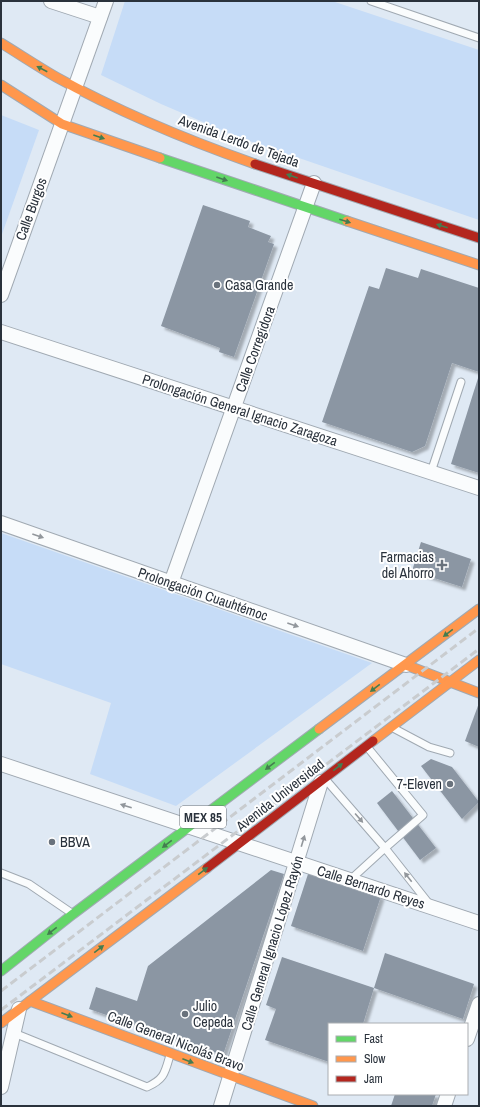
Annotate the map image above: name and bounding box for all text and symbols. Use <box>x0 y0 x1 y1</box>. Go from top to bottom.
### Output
one-way arrow <box>36 66 48 72</box>
street label: Avenida Lerdo de Tejada <box>175 110 302 171</box>
one-way arrow <box>93 134 105 140</box>
one-way arrow <box>286 173 298 179</box>
street label: Calle Burgos <box>11 175 51 243</box>
one-way arrow <box>216 176 228 182</box>
one-way arrow <box>339 218 351 224</box>
one-way arrow <box>436 223 448 229</box>
place label: Casa Grande <box>225 276 293 294</box>
marker: Casa Grande <box>212 280 222 290</box>
street label: Calle Corregidora <box>231 303 279 395</box>
street label: Prolongación General Ignacio Zaragoza <box>140 370 340 450</box>
one-way arrow <box>32 534 44 540</box>
place label: Farmacias del Ahorro <box>380 548 434 582</box>
marker: Farmacias del Ahorro <box>437 560 447 570</box>
street label: Prolongación Cuauhtémoc <box>136 563 270 625</box>
one-way arrow <box>287 623 299 629</box>
one-way arrow <box>443 628 453 636</box>
one-way arrow <box>369 684 380 692</box>
street label: Avenida Universidad <box>232 755 328 836</box>
one-way arrow <box>265 762 276 770</box>
one-way arrow <box>333 764 343 772</box>
place label: 7-Eleven <box>397 775 442 793</box>
marker: 7-Eleven <box>445 779 455 789</box>
one-way arrow <box>120 802 132 808</box>
road number: MEX 85 <box>180 806 226 828</box>
one-way arrow <box>354 813 364 823</box>
place label: BBVA <box>60 833 90 851</box>
one-way arrow <box>300 835 306 847</box>
marker: BBVA <box>47 837 57 847</box>
one-way arrow <box>161 840 172 848</box>
street label: Calle General Ignacio López Rayón <box>237 853 307 1033</box>
street label: Calle Bernardo Reyes <box>315 861 427 913</box>
one-way arrow <box>198 867 209 875</box>
one-way arrow <box>404 872 413 883</box>
one-way arrow <box>46 927 57 935</box>
one-way arrow <box>94 945 105 953</box>
place label: Julio Cepeda <box>193 997 234 1031</box>
street label: Calle General Nicolás Bravo <box>105 1007 247 1075</box>
marker: Julio Cepeda <box>180 1009 190 1019</box>
one-way arrow <box>61 1012 73 1018</box>
legend <box>328 1023 468 1095</box>
text: Fast <box>364 1031 383 1047</box>
text: Slow <box>364 1051 386 1067</box>
one-way arrow <box>183 1058 195 1064</box>
text: Jam <box>364 1071 383 1087</box>

